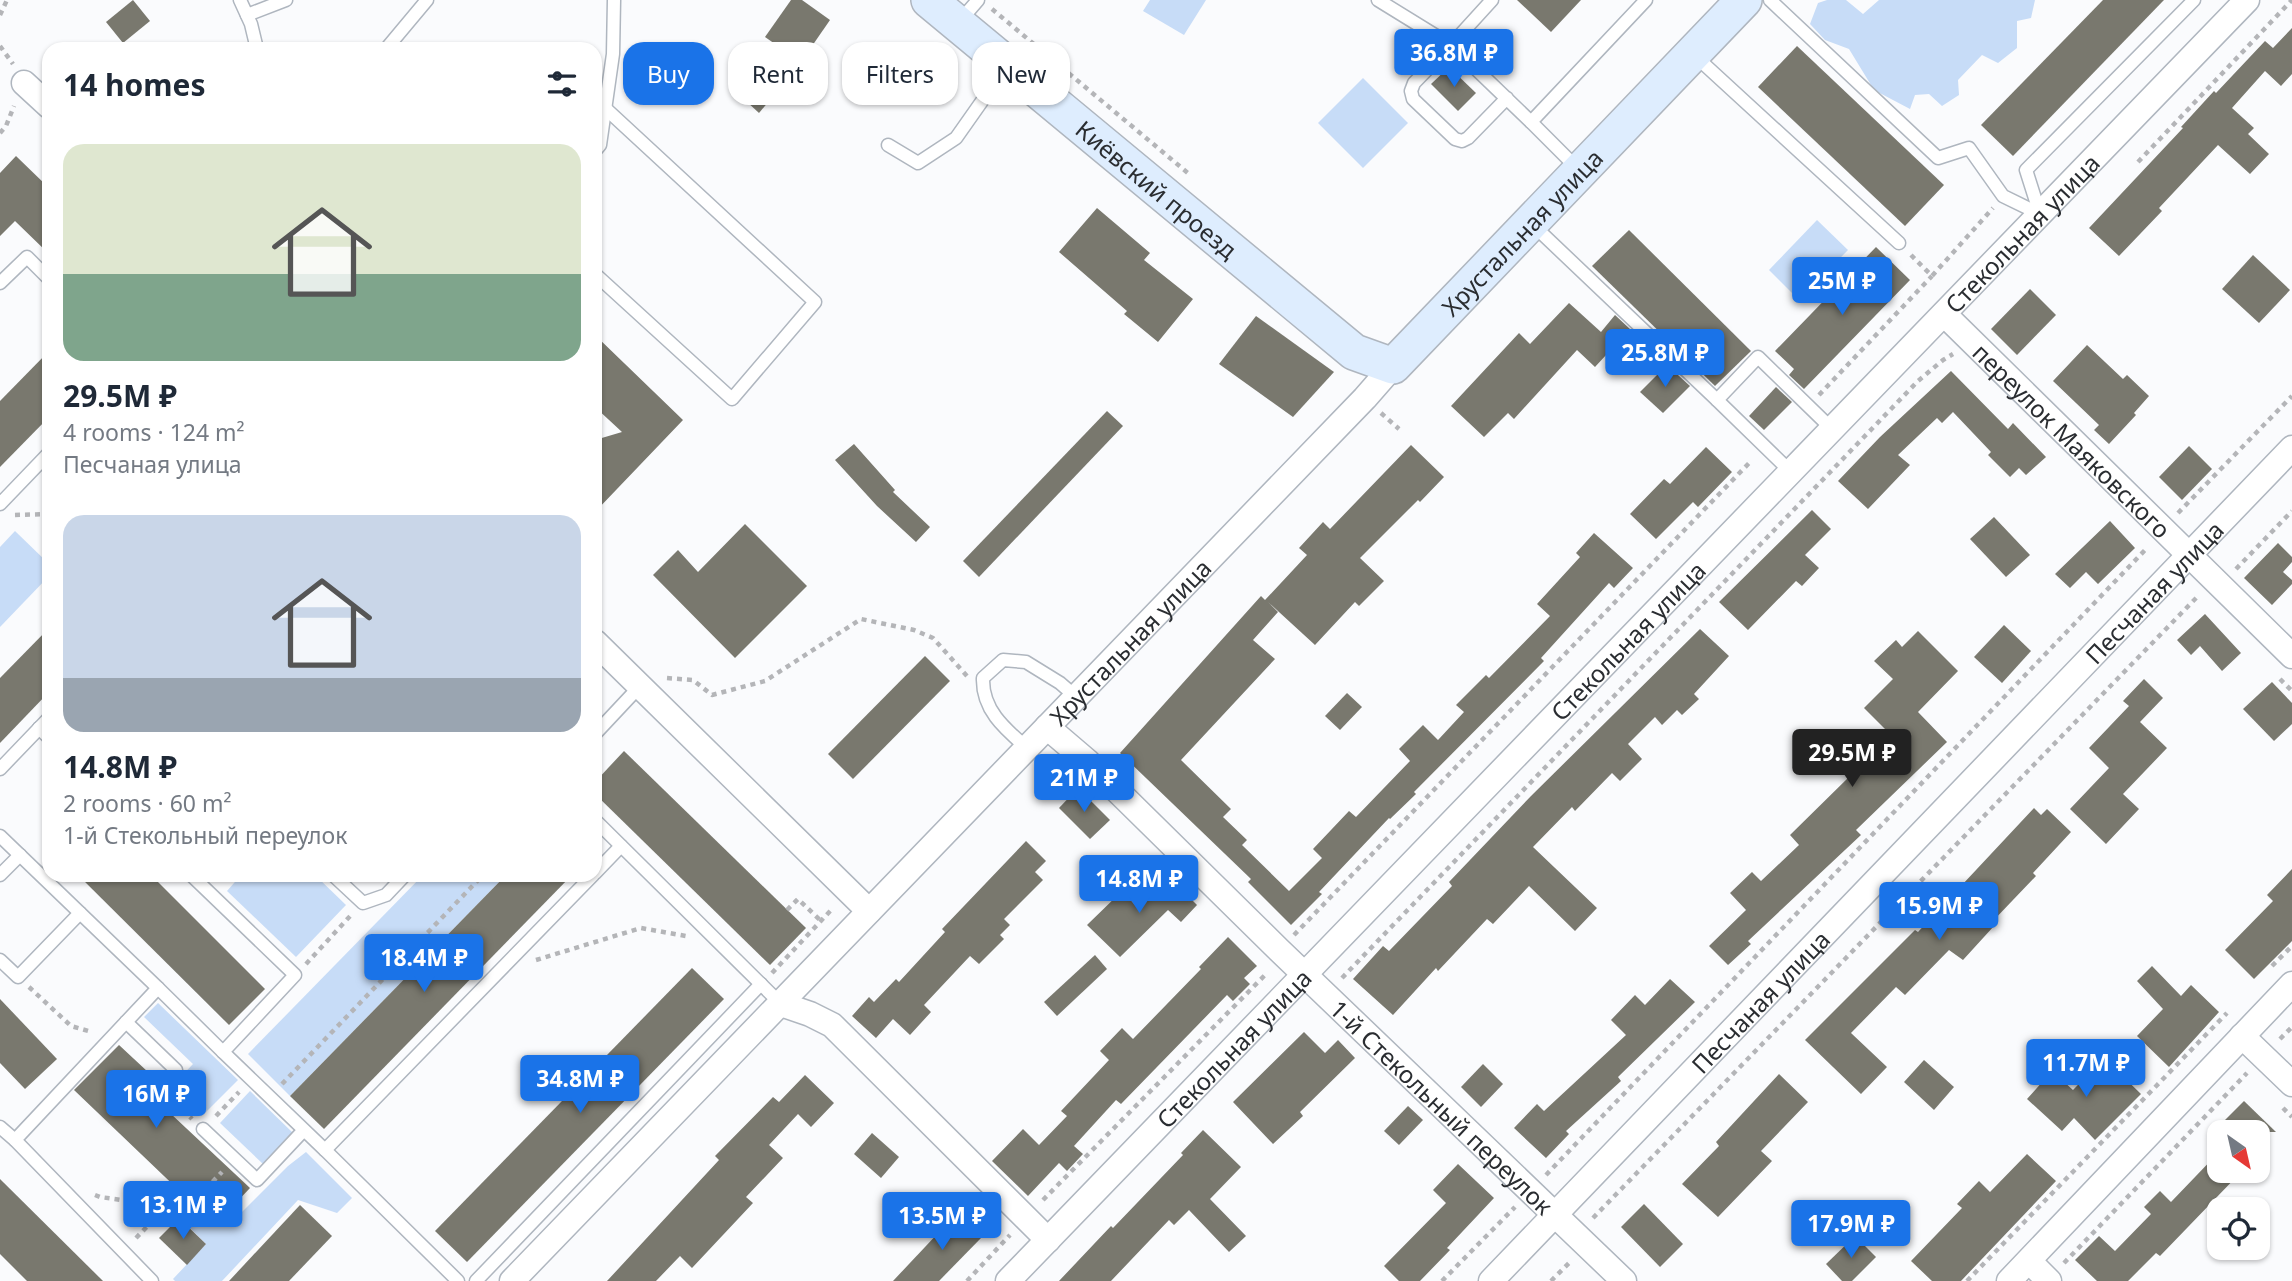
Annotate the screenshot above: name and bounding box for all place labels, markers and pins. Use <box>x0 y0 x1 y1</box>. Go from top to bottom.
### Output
pin: 36.8M ₽ <box>1389 29 1519 89</box>
pin: 25M ₽ <box>1793 258 1891 317</box>
pin: 25.8M ₽ <box>1600 330 1730 389</box>
pin: 29.5M ₽ <box>1787 730 1917 789</box>
pin: 21M ₽ <box>1035 754 1133 814</box>
pin: 14.8M ₽ <box>1074 856 1204 915</box>
pin: 15.9M ₽ <box>1874 883 2004 942</box>
pin: 18.4M ₽ <box>359 934 489 994</box>
pin: 11.7M ₽ <box>2021 1040 2151 1099</box>
pin: 34.8M ₽ <box>515 1056 645 1115</box>
pin: 16M ₽ <box>107 1070 205 1130</box>
pin: 13.1M ₽ <box>118 1182 248 1241</box>
pin: 13.5M ₽ <box>877 1192 1007 1252</box>
pin: 17.9M ₽ <box>1786 1200 1916 1260</box>

